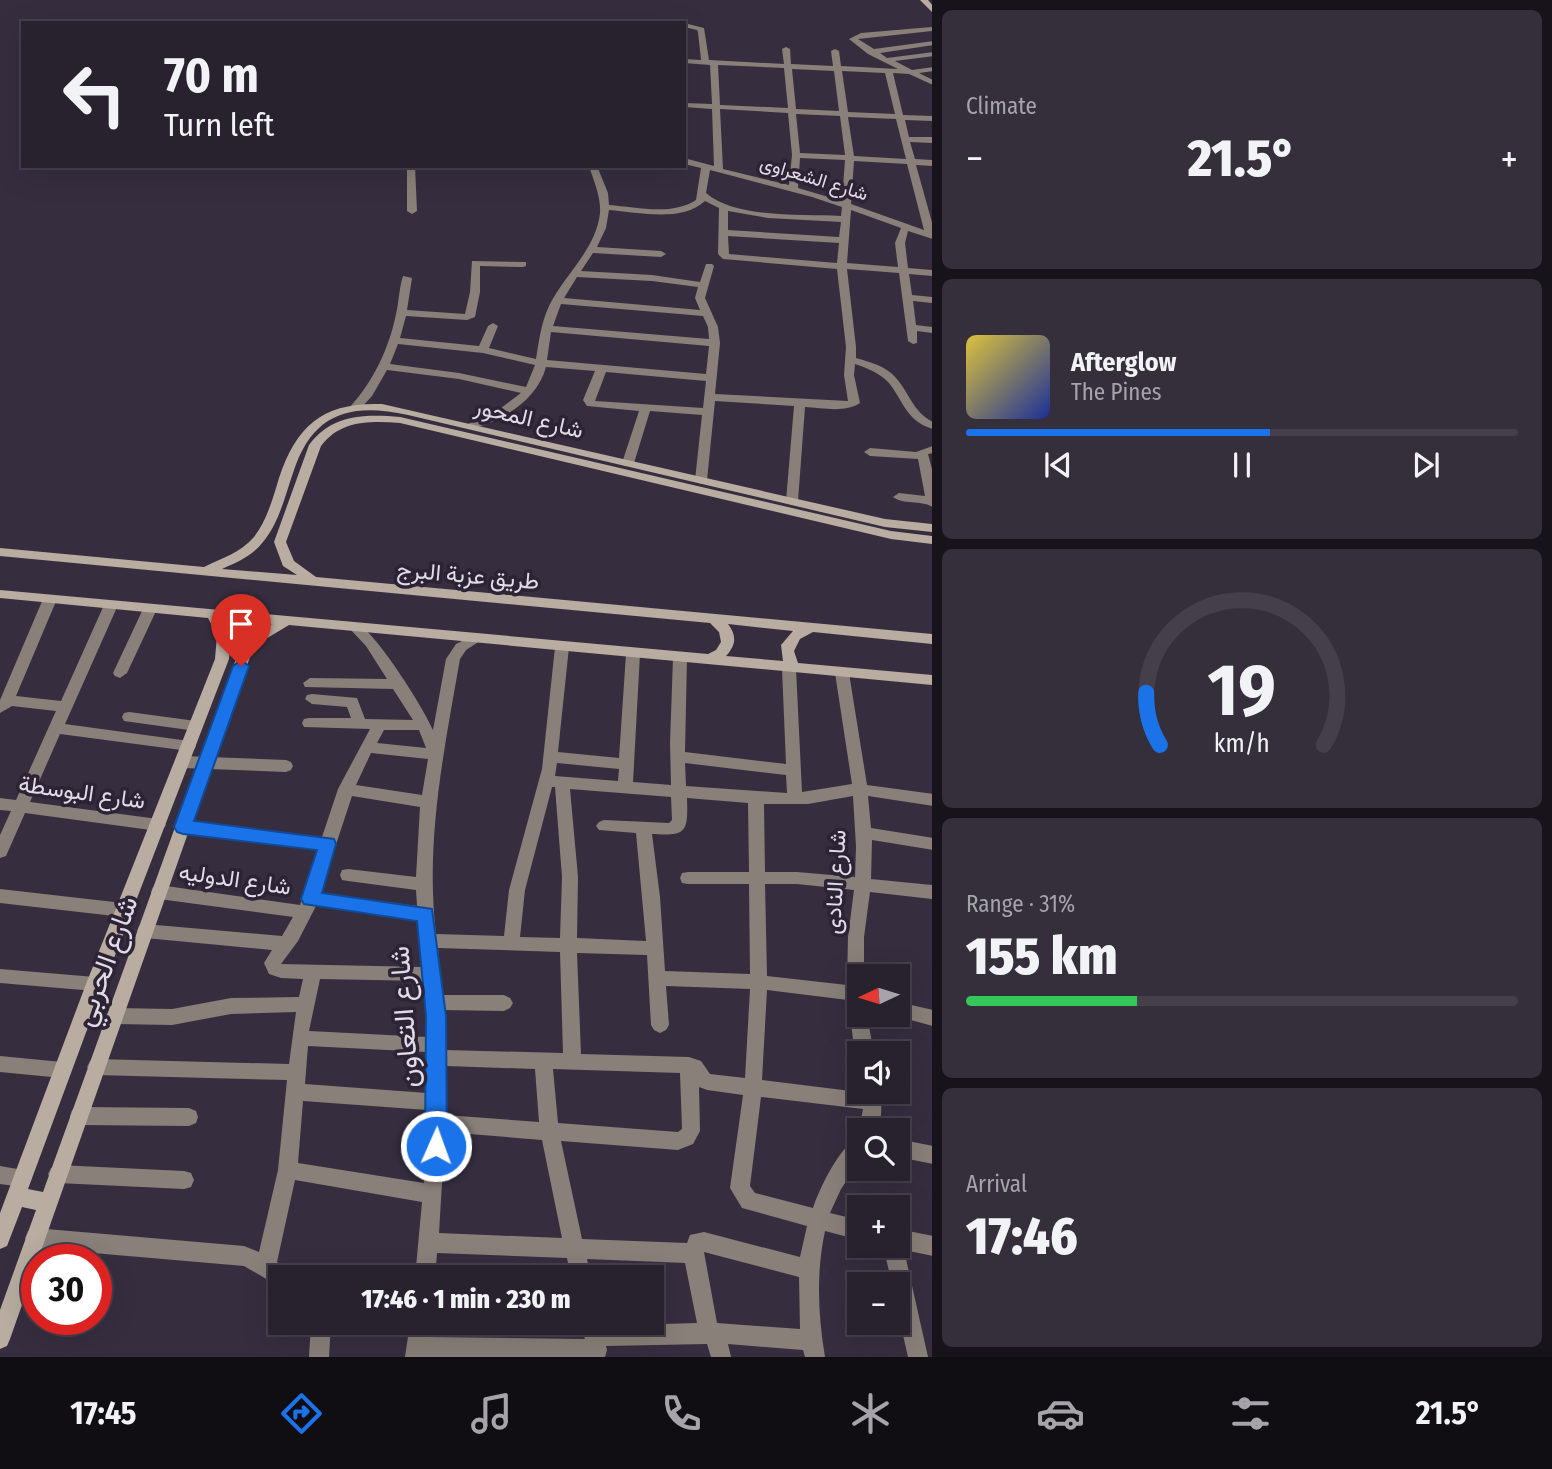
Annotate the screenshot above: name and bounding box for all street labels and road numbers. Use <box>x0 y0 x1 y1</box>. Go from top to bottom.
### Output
street label: شارع الشعراوى <box>757 151 871 206</box>
street label: شارع المحور <box>471 392 586 446</box>
street label: طريق عزبة البرج <box>395 555 540 597</box>
street label: شارع البوسطة <box>17 769 147 817</box>
street label: شارع النادى <box>818 829 854 935</box>
street label: شارع الدوليه <box>177 857 293 903</box>
street label: شارع الحربي <box>67 892 150 1032</box>
street label: شارع التعاون <box>383 945 427 1089</box>

